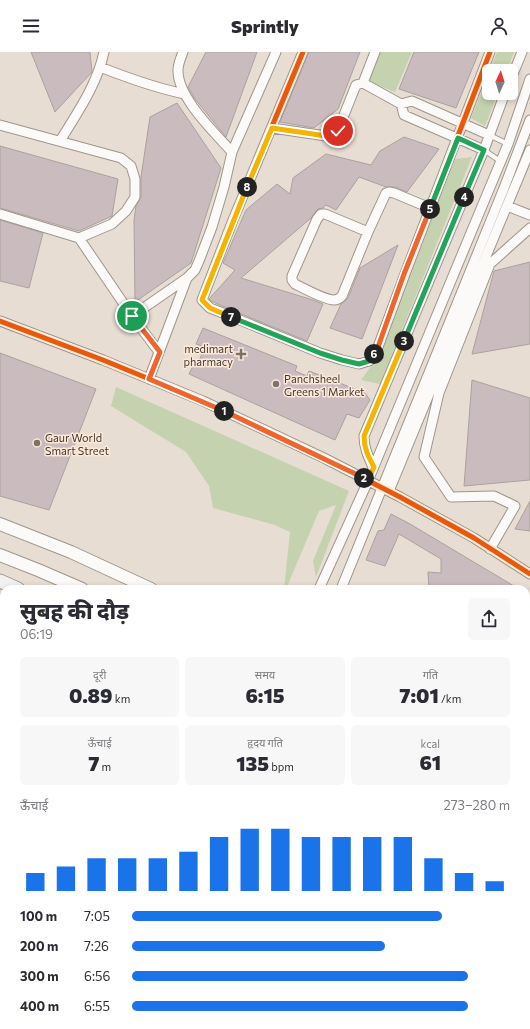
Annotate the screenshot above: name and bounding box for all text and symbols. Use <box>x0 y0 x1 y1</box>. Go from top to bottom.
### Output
icon: menu <box>20 15 42 37</box>
text: Sprintly <box>231 15 299 37</box>
icon: person <box>488 15 510 37</box>
north arrow <box>482 64 518 100</box>
map controls <box>482 64 518 100</box>
pin <box>321 114 355 148</box>
icon: check <box>327 120 349 142</box>
pin: 8 <box>237 177 257 197</box>
text: 8 <box>244 180 250 193</box>
pin: 4 <box>454 187 474 207</box>
text: 4 <box>461 190 467 203</box>
pin: 5 <box>420 199 440 219</box>
text: 5 <box>427 202 433 215</box>
pin <box>115 299 149 333</box>
icon: arrive <box>121 305 143 327</box>
pin: 7 <box>221 307 241 327</box>
text: 7 <box>228 310 234 323</box>
pin: 3 <box>394 331 414 351</box>
text: 3 <box>401 334 407 347</box>
place label: medimart pharmacy <box>184 342 233 368</box>
pin: 6 <box>364 344 384 364</box>
text: 6 <box>371 347 377 360</box>
marker: medimart pharmacy <box>236 349 246 359</box>
place label: Panchsheel Greens 1 Market <box>284 372 365 398</box>
marker: Panchsheel Greens 1 Market <box>271 379 281 389</box>
pin: 1 <box>214 401 234 421</box>
text: 1 <box>222 404 226 417</box>
place label: Gaur World Smart Street <box>45 431 109 457</box>
marker: Gaur World Smart Street <box>32 438 42 448</box>
pin: 2 <box>354 468 374 488</box>
text: 2 <box>361 471 367 484</box>
text: सुबह की दौड़ <box>20 597 129 624</box>
button: share <box>468 598 510 640</box>
text: 06:19 <box>20 626 53 642</box>
text: दूरी <box>93 668 106 681</box>
text: समय <box>255 668 275 681</box>
text: गति <box>423 668 438 681</box>
text: 0.89 <box>69 683 113 707</box>
text: 6:15 <box>245 683 285 707</box>
text: 7:01 <box>399 683 439 707</box>
text: km <box>113 692 130 705</box>
text: /km <box>439 692 461 705</box>
text: ऊँचाई <box>88 736 112 749</box>
text: हृदय गति <box>247 736 283 749</box>
text: kcal <box>420 737 440 750</box>
text: 61 <box>419 750 441 774</box>
text: 7 <box>88 751 99 775</box>
text: 135 <box>236 751 269 775</box>
text: m <box>99 760 111 773</box>
text: bpm <box>269 760 294 773</box>
text: ऊँचाई <box>20 797 48 813</box>
text: 273–280 m <box>444 797 510 813</box>
text: 100 m <box>20 908 57 924</box>
text: 7:05 <box>84 908 110 924</box>
text: 200 m <box>20 938 58 954</box>
text: 7:26 <box>84 938 109 954</box>
text: 300 m <box>20 968 59 984</box>
text: 6:56 <box>84 968 110 984</box>
text: 400 m <box>20 998 59 1014</box>
text: 6:55 <box>84 998 110 1014</box>

